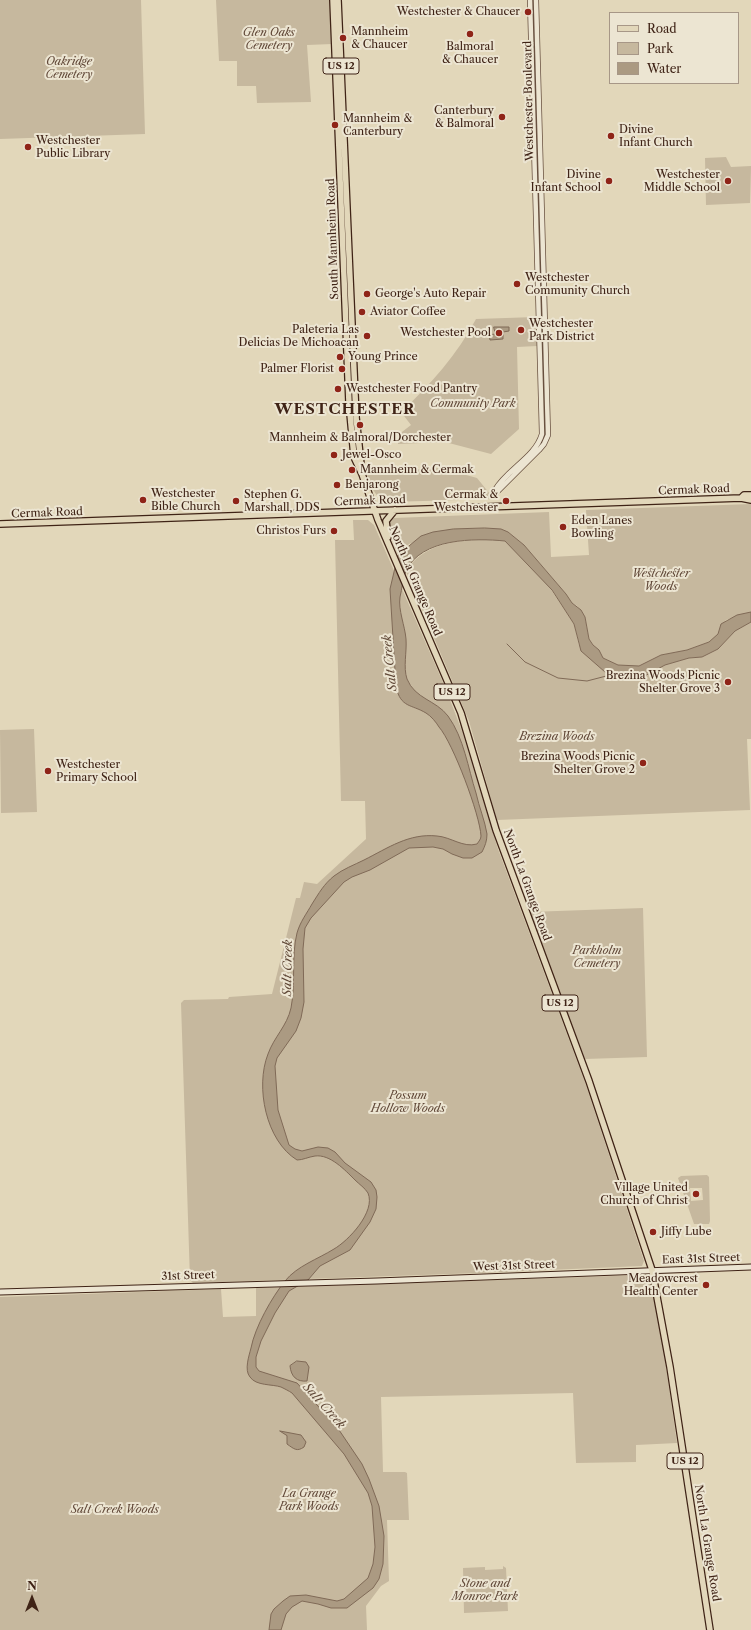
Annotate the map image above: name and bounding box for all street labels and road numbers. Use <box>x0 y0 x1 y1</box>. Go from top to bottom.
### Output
street label: Westchester Boulevard <box>521 41 537 161</box>
road number: US 12 <box>323 58 359 74</box>
street label: South Mannheim Road <box>324 178 342 300</box>
street label: Cermak Road <box>658 482 730 498</box>
street label: Cermak Road <box>334 493 406 509</box>
street label: Cermak Road <box>11 505 83 521</box>
street label: North La Grange Road <box>386 524 444 638</box>
road number: US 12 <box>434 684 470 700</box>
street label: North La Grange Road <box>501 827 553 943</box>
road number: US 12 <box>542 995 578 1011</box>
street label: East 31st Street <box>662 1251 740 1267</box>
street label: West 31st Street <box>473 1258 555 1274</box>
street label: 31st Street <box>161 1268 215 1284</box>
road number: US 12 <box>667 1453 703 1469</box>
street label: North La Grange Road <box>691 1484 723 1602</box>

